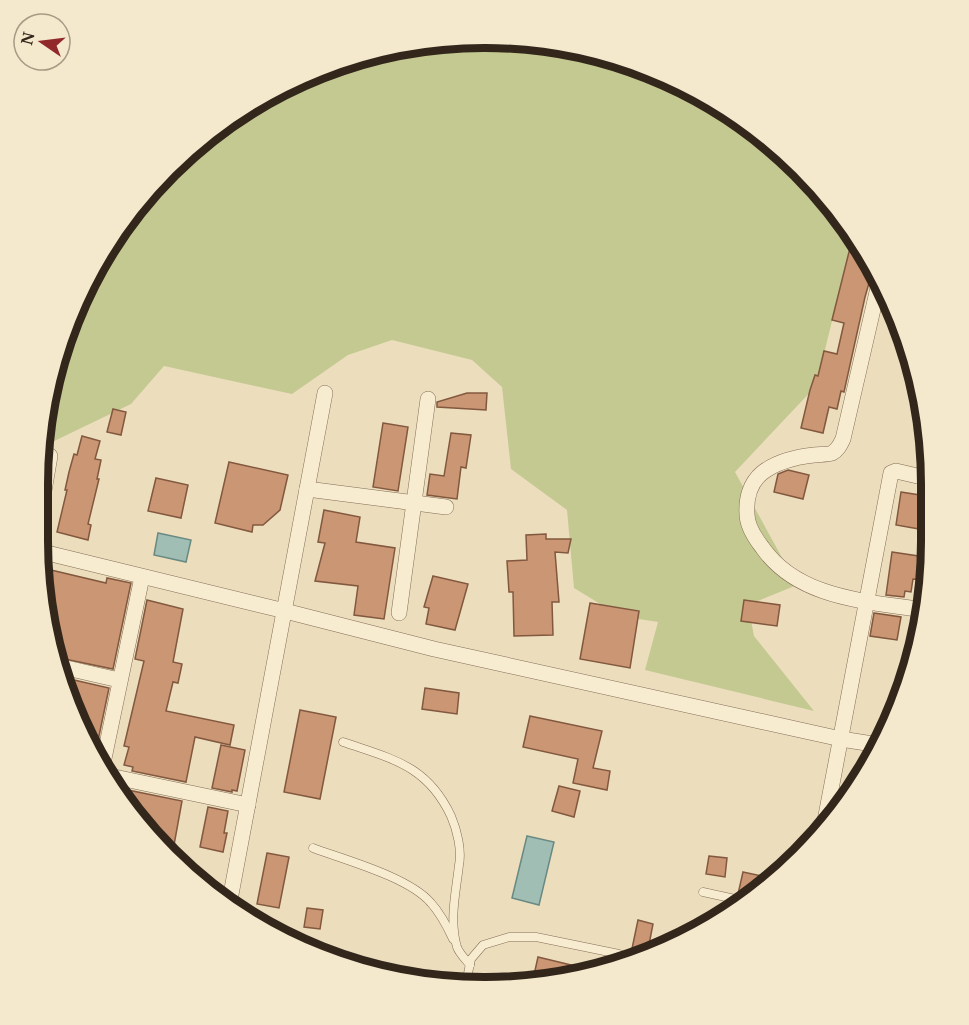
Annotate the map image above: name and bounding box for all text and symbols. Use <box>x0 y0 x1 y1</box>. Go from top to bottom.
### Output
north arrow <box>12 12 72 72</box>
text: N <box>15 29 40 47</box>

